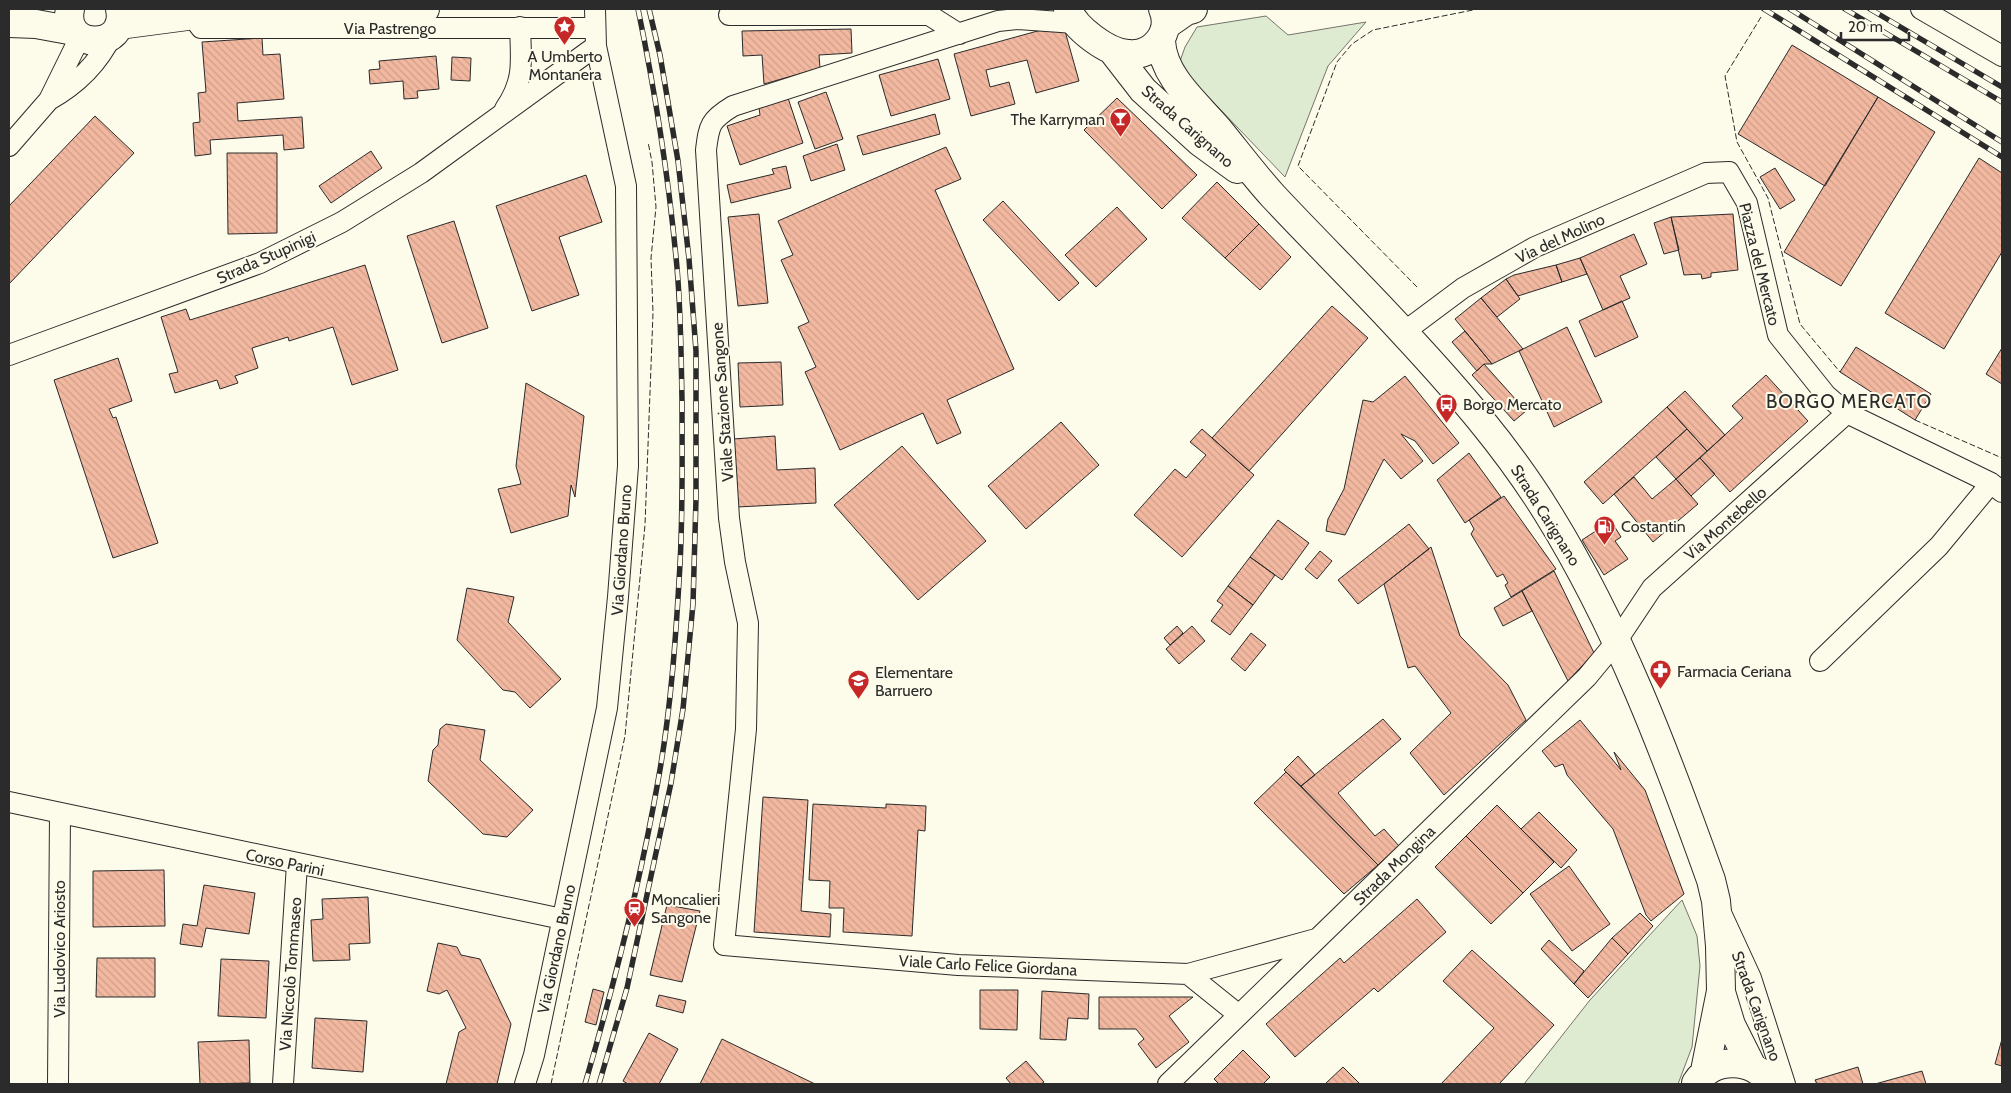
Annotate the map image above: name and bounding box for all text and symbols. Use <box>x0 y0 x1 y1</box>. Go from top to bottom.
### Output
scale bar <box>1841 10 1908 42</box>
place icon: A Umberto Montanera <box>553 15 577 46</box>
text: 20 m <box>1848 18 1883 36</box>
street label: Via Pastrengo <box>344 19 436 38</box>
place label: A Umberto Montanera <box>527 47 603 84</box>
street label: Strada Carignano <box>1138 81 1238 172</box>
bar icon: The Karryman <box>1109 107 1133 138</box>
place label: The Karryman <box>1011 110 1105 129</box>
street label: Piazza del Mercato <box>1735 201 1784 328</box>
street label: Via del Molino <box>1513 209 1608 267</box>
street label: Strada Stupinigi <box>214 227 319 288</box>
street label: Viale Stazione Sangone <box>707 322 738 482</box>
district label: BORGO MERCATO <box>1766 390 1932 413</box>
bus stop icon: Borgo Mercato <box>1435 392 1459 423</box>
place label: Borgo Mercato <box>1463 395 1562 414</box>
street label: Strada Carignano <box>1507 461 1584 569</box>
street label: Via Montebello <box>1680 482 1770 564</box>
street label: Via Giordano Bruno <box>607 484 636 616</box>
fuel station icon: Costantin <box>1593 514 1617 545</box>
place label: Costantin <box>1621 517 1686 536</box>
pharmacy icon: Farmacia Ceriana <box>1649 659 1673 690</box>
place label: Farmacia Ceriana <box>1677 662 1792 681</box>
place label: Elementare Barruero <box>875 663 953 700</box>
school or university icon: Elementare Barruero <box>847 669 871 700</box>
street label: Strada Mongina <box>1350 821 1439 909</box>
street label: Corso Parini <box>244 845 326 880</box>
street label: Via Ludovico Ariosto <box>50 880 69 1018</box>
street label: Via Giordano Bruno <box>534 883 579 1015</box>
place label: Moncalieri Sangone <box>651 890 720 927</box>
street label: Via Niccolò Tommaseo <box>276 896 305 1052</box>
station icon: Moncalieri Sangone <box>623 896 647 927</box>
street label: Strada Carignano <box>1728 949 1785 1064</box>
street label: Viale Carlo Felice Giordana <box>898 951 1078 980</box>

